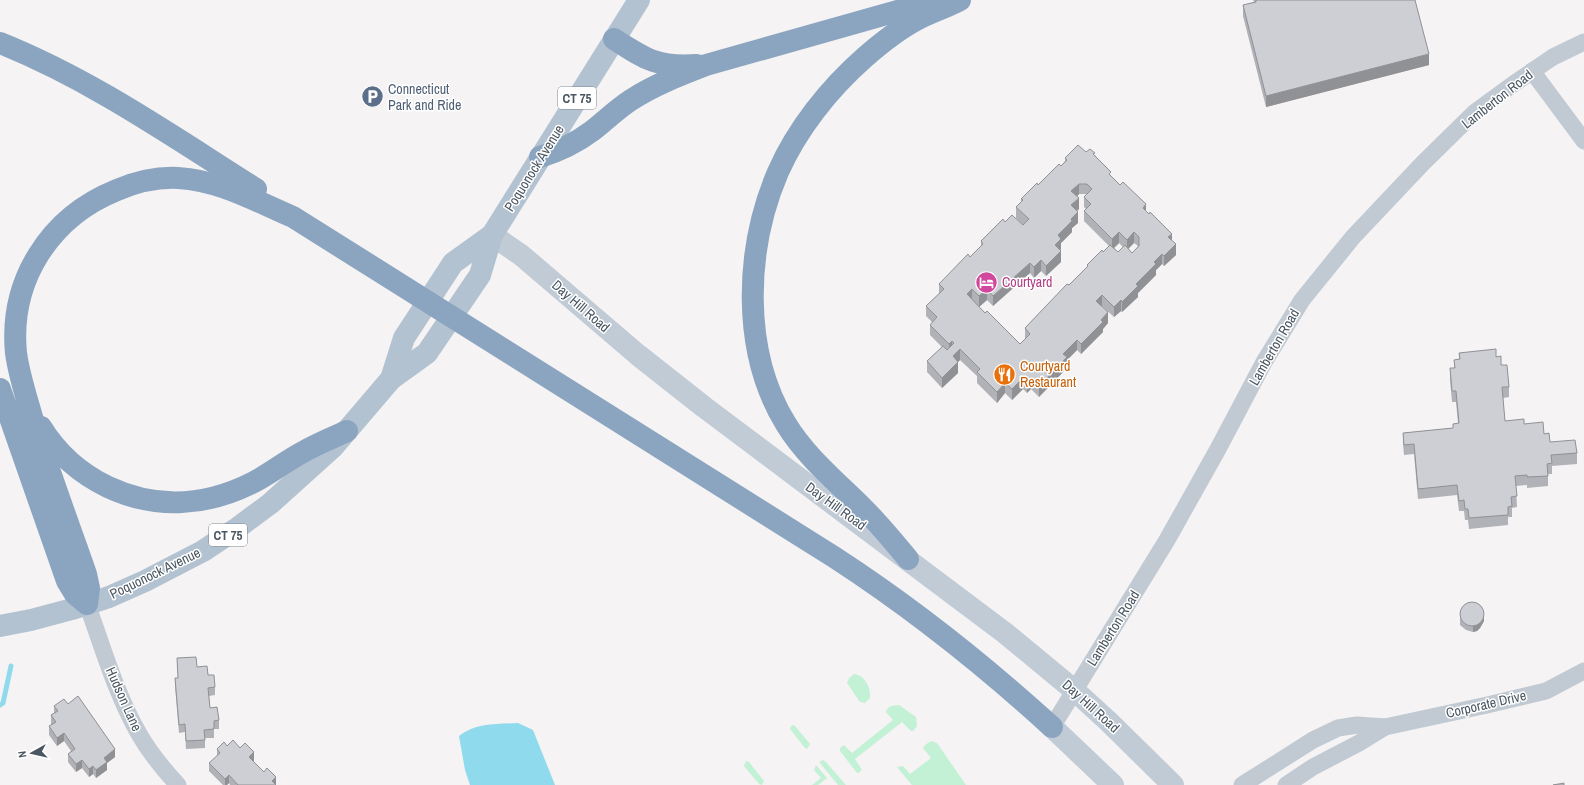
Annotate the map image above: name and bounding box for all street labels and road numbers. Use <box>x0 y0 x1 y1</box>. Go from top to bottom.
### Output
street label: Lamberton Road <box>1458 66 1536 132</box>
road number: CT 75 <box>558 87 596 109</box>
street label: Poquonock Avenue <box>500 121 568 215</box>
street label: Day Hill Road <box>548 276 614 336</box>
street label: Lamberton Road <box>1245 305 1303 389</box>
street label: Day Hill Road <box>802 478 870 534</box>
road number: CT 75 <box>209 524 247 546</box>
street label: Poquonock Avenue <box>107 543 203 603</box>
street label: Lamberton Road <box>1083 587 1143 669</box>
street label: Hudson Lane <box>102 664 146 734</box>
street label: Day Hill Road <box>1059 676 1123 736</box>
street label: Corporate Drive <box>1444 686 1528 722</box>

